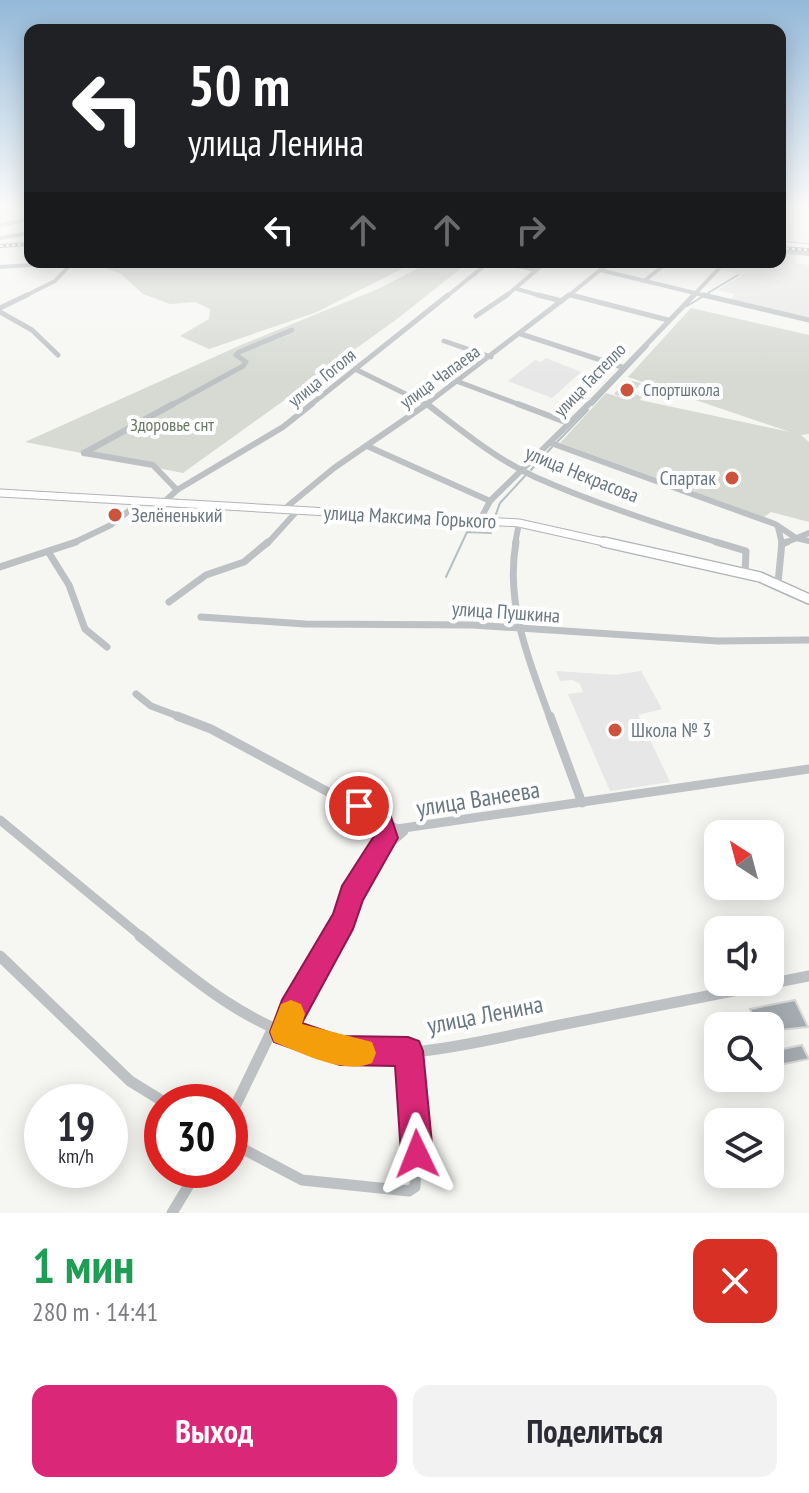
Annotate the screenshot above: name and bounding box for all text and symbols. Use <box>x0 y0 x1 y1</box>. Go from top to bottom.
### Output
text: 50 m <box>188 49 290 121</box>
icon: left <box>56 56 160 160</box>
text: улица Ленина <box>188 119 364 166</box>
icon: left <box>257 208 301 252</box>
icon: ahead <box>341 208 385 252</box>
icon: ahead <box>425 208 469 252</box>
icon: right <box>509 208 553 252</box>
street label: улица Гастелло <box>549 338 631 421</box>
street label: улица Чапаева <box>395 340 484 413</box>
street label: улица Гоголя <box>283 343 360 412</box>
place label: Спортшкола <box>643 378 720 401</box>
marker: Спортшкола <box>618 381 636 399</box>
park label: Здоровье снт <box>130 413 214 436</box>
street label: улица Некрасова <box>521 439 643 509</box>
place label: Спартак <box>660 465 716 491</box>
marker: Спартак <box>723 469 741 487</box>
street label: улица Максима Горького <box>323 499 497 535</box>
place label: Зелёненький <box>131 502 222 528</box>
marker: Зелёненький <box>106 506 124 524</box>
street label: улица Пушкина <box>451 595 561 629</box>
place label: Школа № 3 <box>631 717 711 743</box>
marker: Школа № 3 <box>606 721 624 739</box>
pin <box>325 772 393 840</box>
street label: улица Ванеева <box>414 773 542 824</box>
icon: arrive <box>337 784 381 828</box>
north arrow <box>704 820 784 900</box>
map controls <box>704 820 784 1188</box>
button: sound <box>704 916 784 996</box>
street label: улица Ленина <box>424 988 545 1041</box>
button: search <box>704 1012 784 1092</box>
speed limit sign: 30 <box>144 1084 248 1188</box>
text: 19 <box>57 1100 95 1152</box>
button: layers <box>704 1108 784 1188</box>
position arrow <box>375 1112 459 1196</box>
text: km/h <box>58 1143 94 1169</box>
text: 1 мин <box>32 1234 134 1296</box>
button: close <box>693 1239 777 1323</box>
text: 280 m · 14:41 <box>32 1295 158 1328</box>
button: Выход <box>32 1385 397 1477</box>
button: Поделиться <box>413 1385 777 1477</box>

